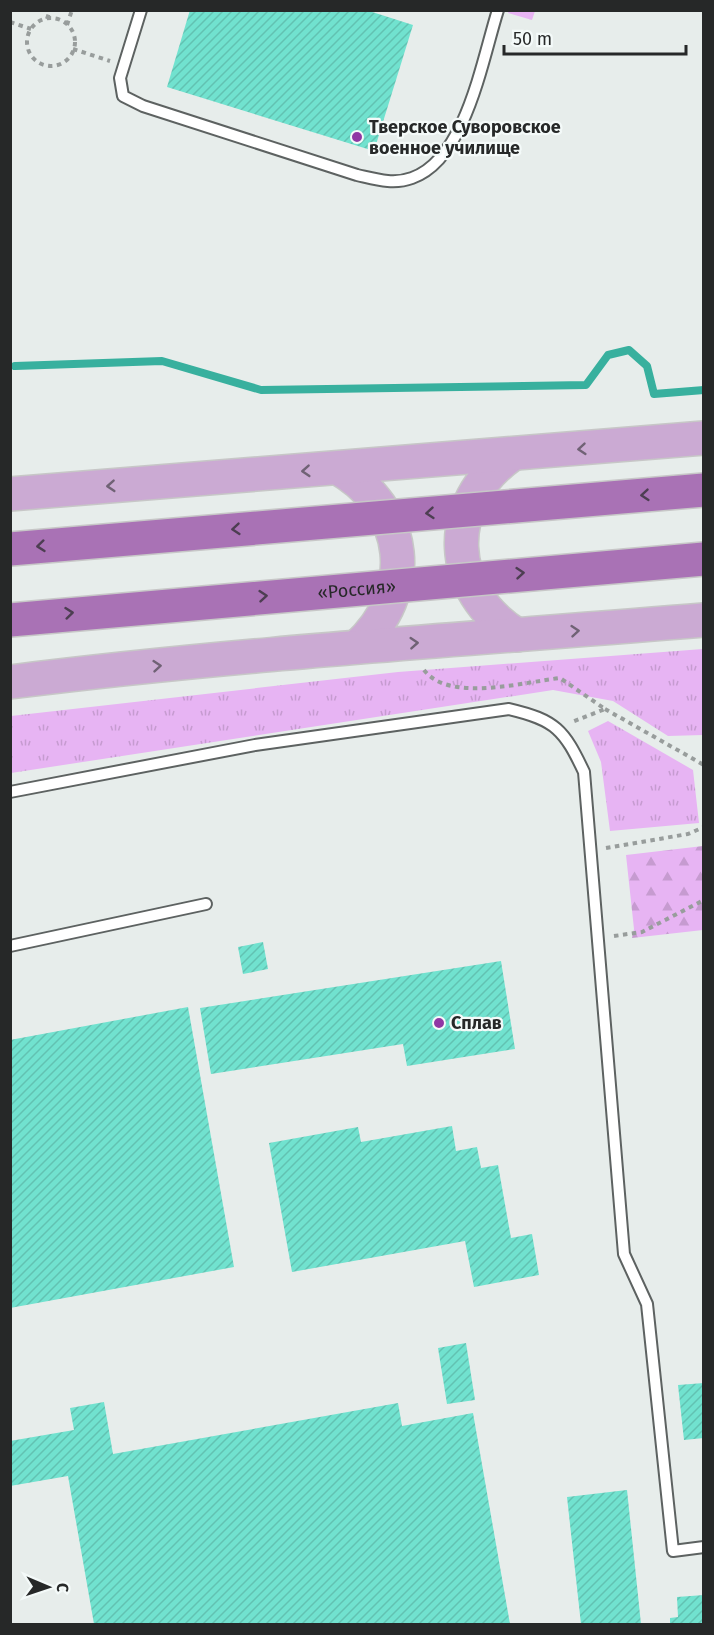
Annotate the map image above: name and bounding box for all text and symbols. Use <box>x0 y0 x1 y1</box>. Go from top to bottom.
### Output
scale bar <box>504 18 686 56</box>
text: 50 m <box>513 28 552 50</box>
place label: Тверское Суворовское военное училище <box>369 116 561 159</box>
marker: Тверское Суворовское военное училище <box>350 130 364 144</box>
one-way arrow <box>578 442 587 455</box>
one-way arrow <box>301 464 310 477</box>
one-way arrow <box>107 479 116 492</box>
one-way arrow <box>641 488 650 501</box>
one-way arrow <box>425 506 434 519</box>
one-way arrow <box>231 522 240 535</box>
one-way arrow <box>37 539 46 551</box>
one-way arrow <box>515 567 524 580</box>
street label: «Россия» <box>317 575 397 604</box>
one-way arrow <box>258 590 267 603</box>
one-way arrow <box>64 607 73 620</box>
one-way arrow <box>570 624 579 637</box>
one-way arrow <box>410 637 419 650</box>
one-way arrow <box>153 660 162 673</box>
place label: Сплав <box>451 1012 502 1034</box>
marker: Сплав <box>432 1016 446 1030</box>
north arrow <box>18 1557 78 1617</box>
text: С <box>53 1583 72 1593</box>

